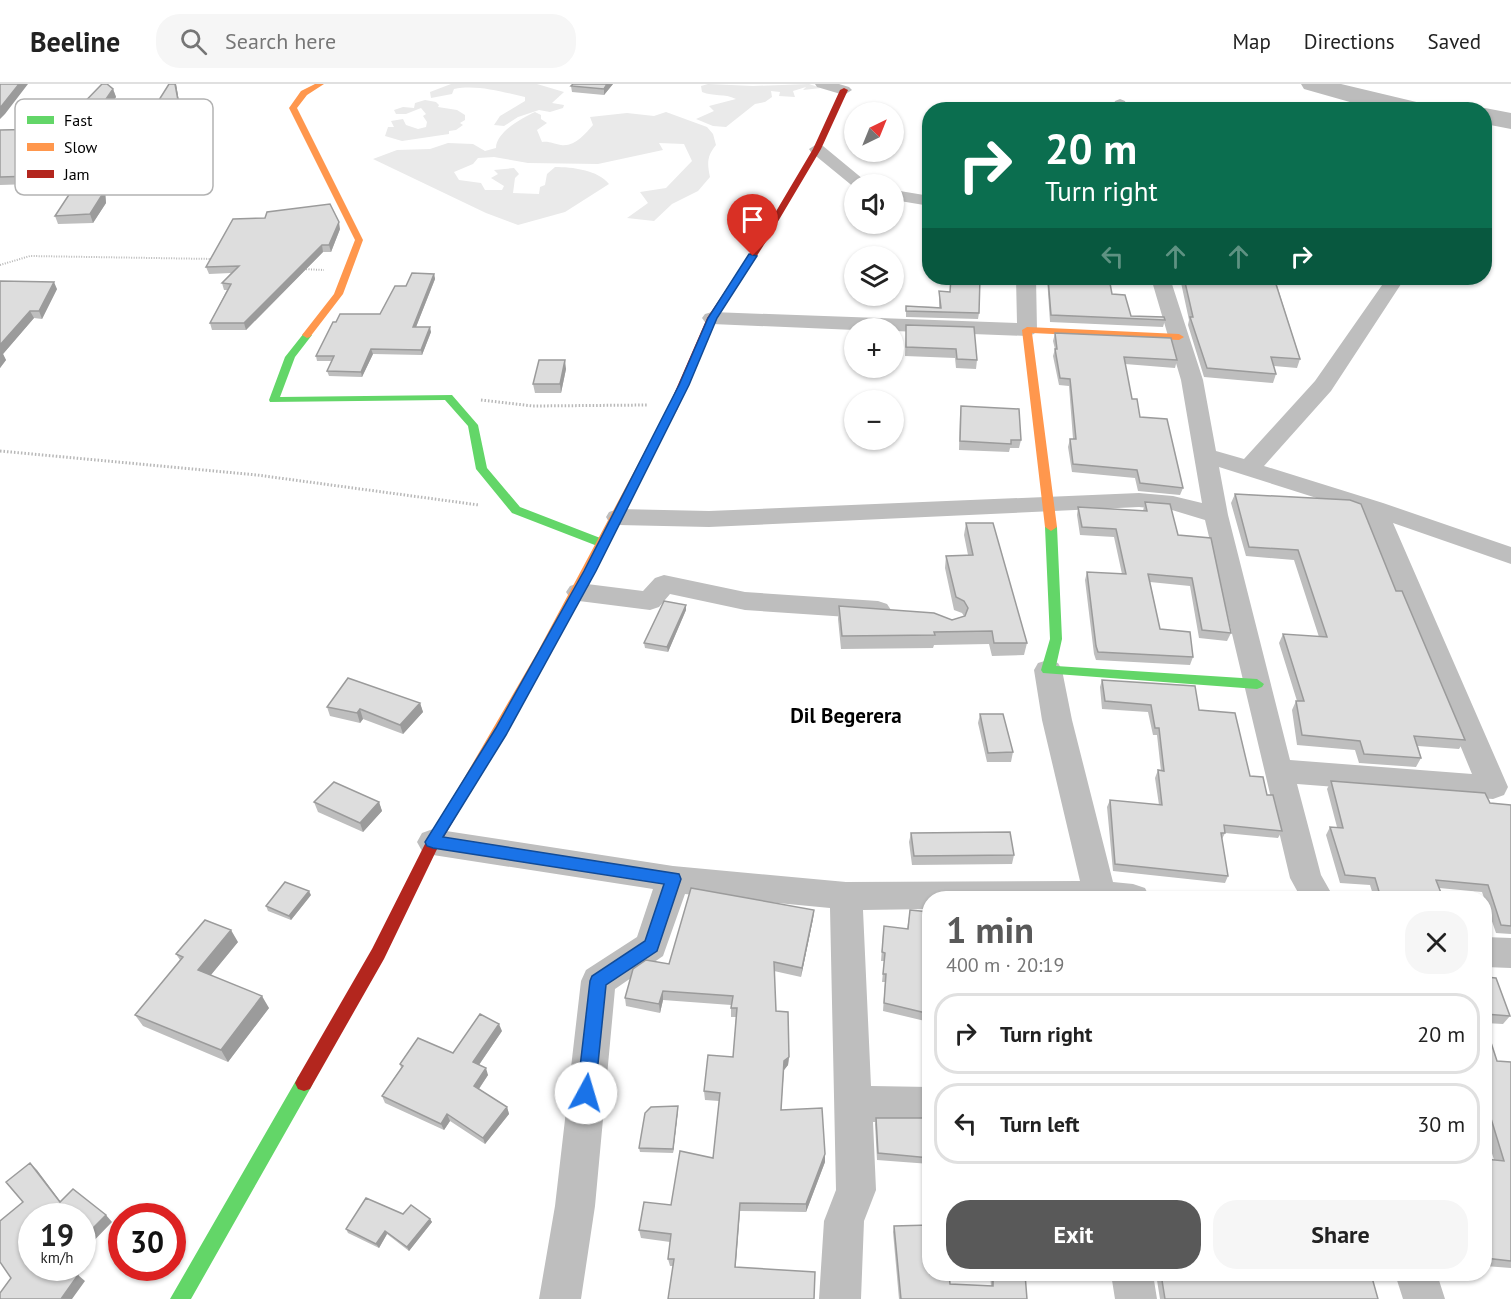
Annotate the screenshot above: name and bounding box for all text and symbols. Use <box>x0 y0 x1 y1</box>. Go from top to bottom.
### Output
search box <box>156 14 576 68</box>
text: Beeline <box>30 23 120 60</box>
icon: search <box>177 25 210 58</box>
text: Search here <box>225 27 336 55</box>
text: Map <box>1232 28 1271 55</box>
text: Directions <box>1304 28 1395 55</box>
text: Saved <box>1428 28 1481 55</box>
legend <box>15 99 213 195</box>
north arrow <box>844 102 904 162</box>
map controls <box>844 102 904 450</box>
text: Fast <box>64 110 93 130</box>
text: 20 m <box>1045 121 1137 176</box>
icon: right <box>946 126 1024 204</box>
text: Slow <box>64 137 98 157</box>
text: Jam <box>63 164 90 184</box>
button: sound <box>844 174 904 234</box>
text: Turn right <box>1045 174 1158 208</box>
pin <box>727 194 778 256</box>
icon: arrive <box>736 203 769 236</box>
icon: left <box>1096 240 1129 273</box>
icon: ahead <box>1159 240 1192 273</box>
icon: ahead <box>1222 240 1255 273</box>
icon: right <box>1285 240 1318 273</box>
button: layers <box>844 246 904 306</box>
button: + <box>844 318 904 378</box>
button: − <box>844 390 904 450</box>
district label: Dil Begerera <box>790 702 902 729</box>
text: 1 min <box>946 906 1034 953</box>
button: close <box>1405 911 1468 974</box>
text: 400 m · 20:19 <box>946 952 1064 978</box>
icon: right <box>949 1017 982 1050</box>
text: Turn right <box>1000 1020 1092 1048</box>
text: 20 m <box>1417 1020 1465 1048</box>
position arrow <box>554 1061 618 1125</box>
icon: left <box>949 1107 982 1140</box>
text: Turn left <box>1000 1110 1080 1138</box>
text: 30 m <box>1417 1110 1465 1138</box>
button: Exit <box>946 1200 1201 1269</box>
button: Share <box>1213 1200 1468 1269</box>
speed limit sign: 30 <box>108 1203 186 1281</box>
text: 19 <box>40 1215 74 1254</box>
text: km/h <box>41 1248 73 1267</box>

